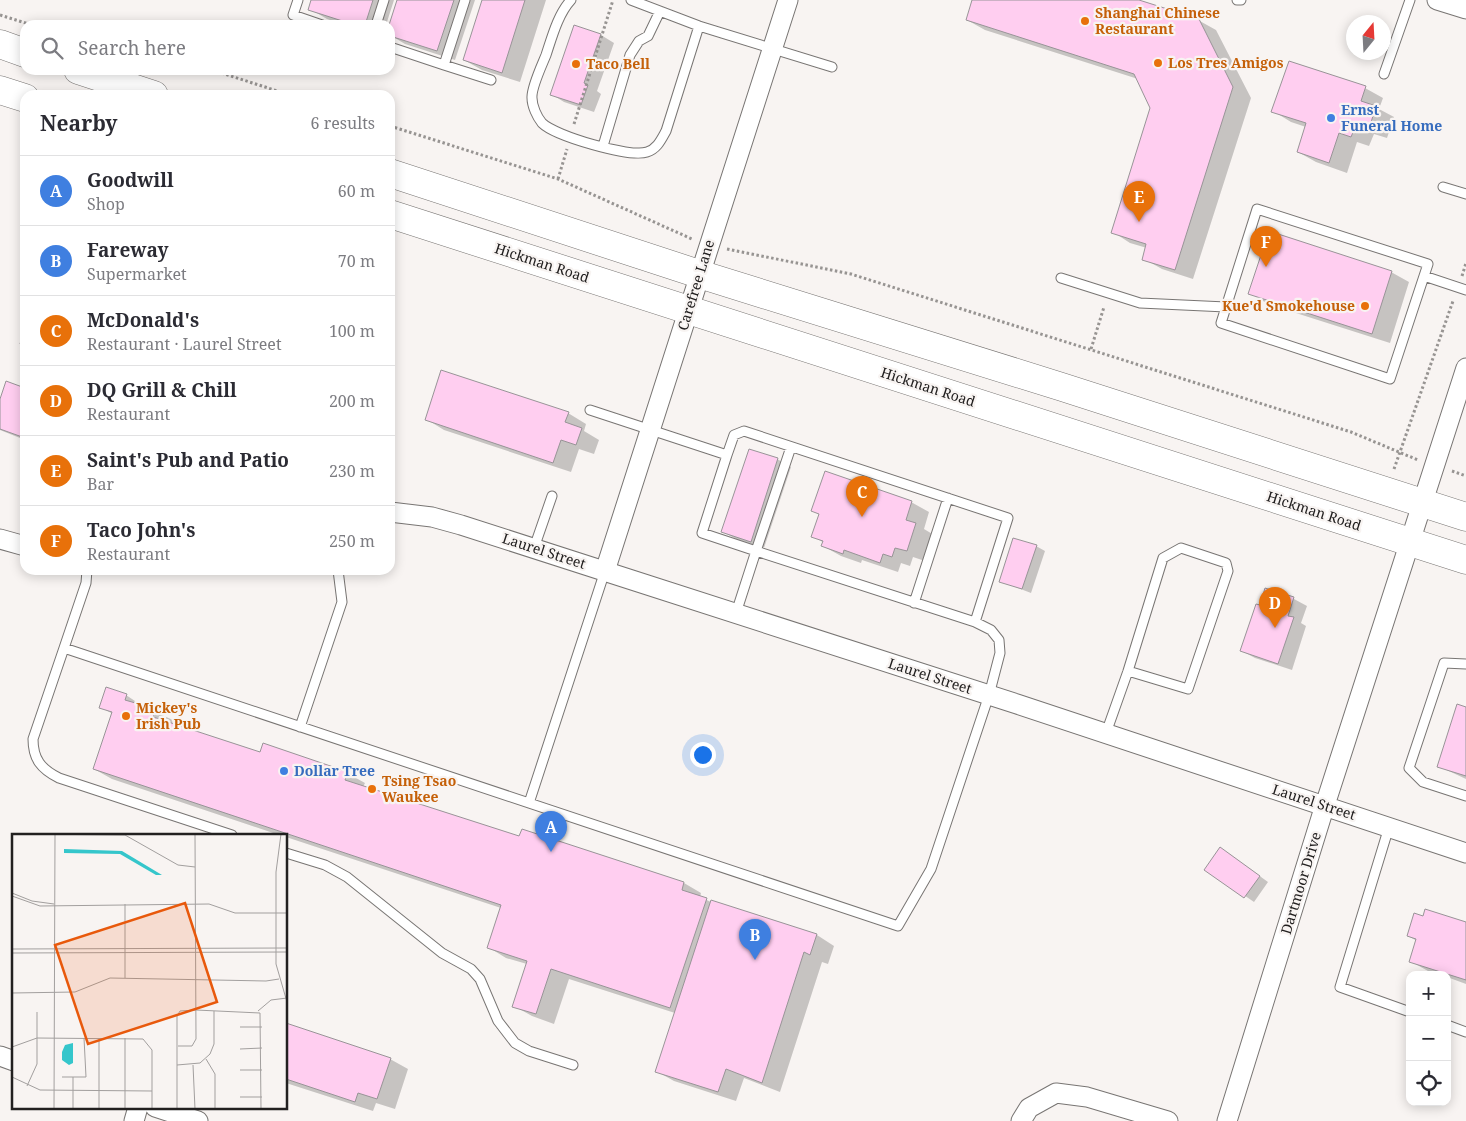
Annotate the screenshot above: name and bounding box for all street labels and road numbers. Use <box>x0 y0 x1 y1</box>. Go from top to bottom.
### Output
street label: Carefree Lane <box>673 237 718 333</box>
street label: Hickman Road <box>493 238 592 287</box>
street label: Hickman Road <box>879 362 978 411</box>
street label: Hickman Road <box>1265 486 1364 535</box>
street label: Laurel Street <box>500 528 588 573</box>
street label: Laurel Street <box>886 653 974 698</box>
street label: Laurel Street <box>1270 779 1358 824</box>
street label: Dartmoor Drive <box>1276 829 1325 936</box>

